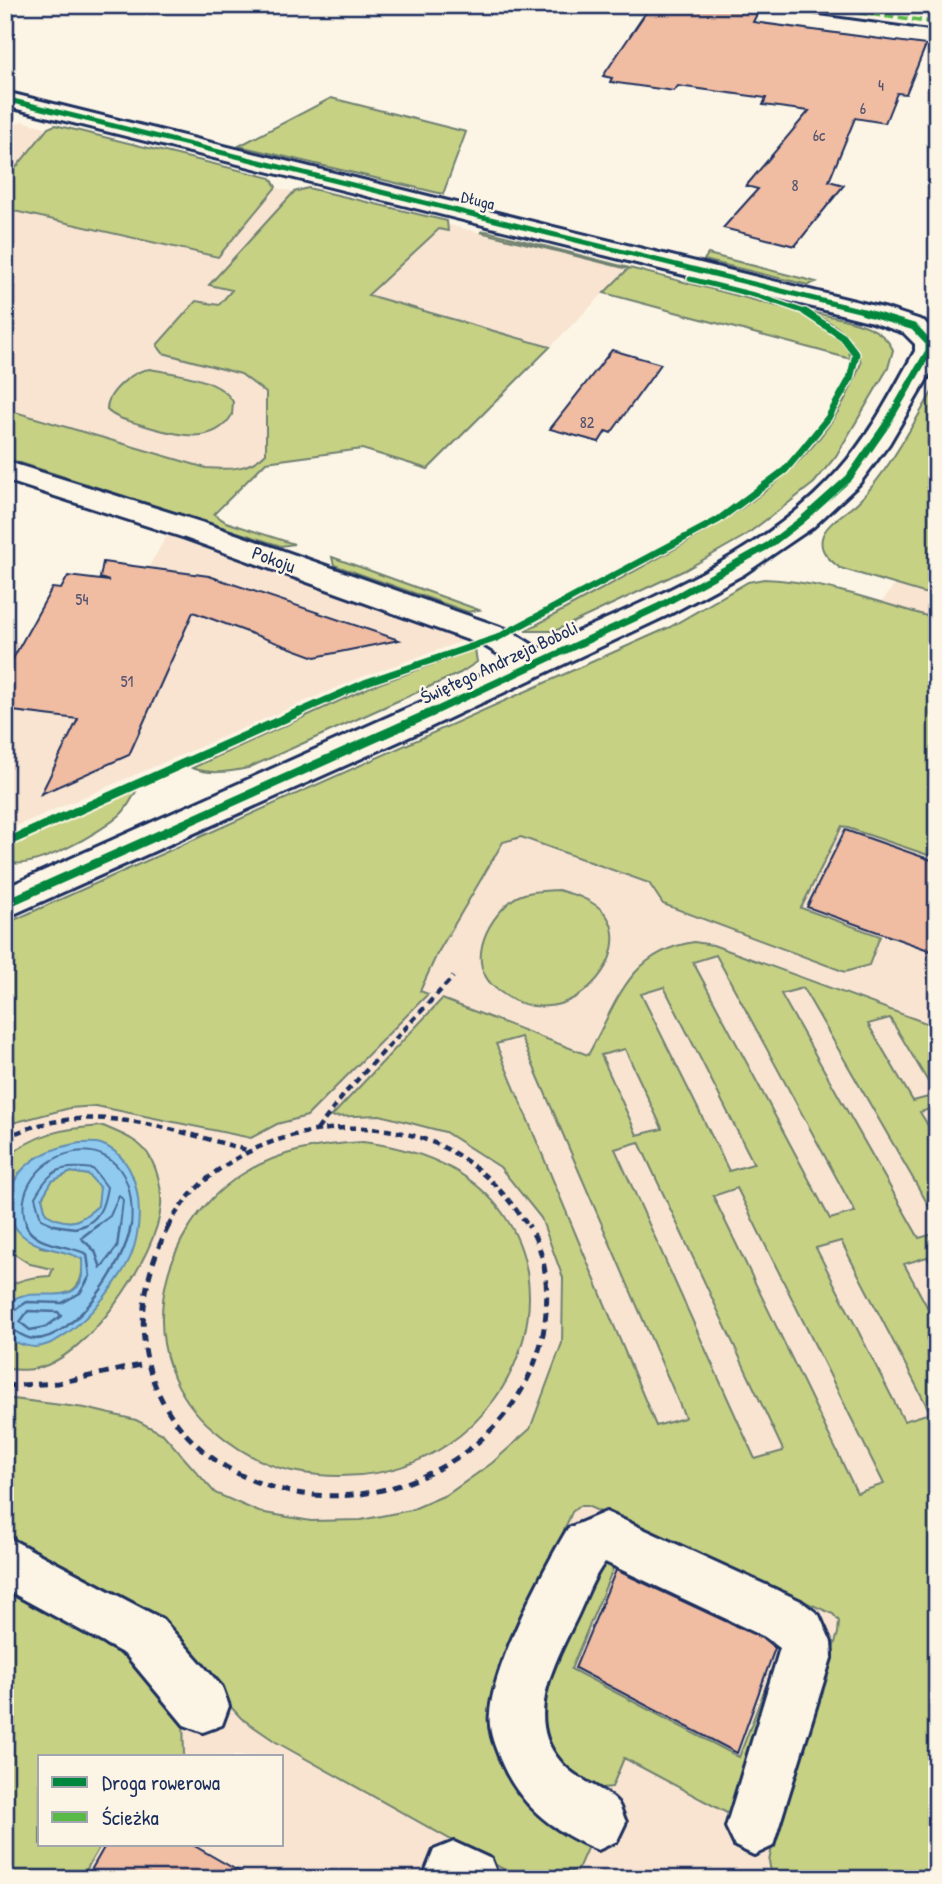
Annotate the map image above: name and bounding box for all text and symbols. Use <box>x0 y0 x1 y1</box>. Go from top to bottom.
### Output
house number: 4 <box>878 74 884 96</box>
house number: 6 <box>860 97 866 119</box>
house number: 6c <box>813 124 826 146</box>
house number: 8 <box>792 174 799 196</box>
street label: Długa <box>459 185 497 215</box>
house number: 82 <box>580 411 595 433</box>
street label: Pokoju <box>249 539 300 579</box>
house number: 54 <box>76 588 88 610</box>
street label: Świętego Andrzeja Boboli <box>416 614 582 710</box>
house number: 51 <box>121 670 133 692</box>
legend <box>38 1755 284 1846</box>
text: Droga rowerowa <box>102 1768 220 1797</box>
text: Ścieżka <box>102 1803 159 1832</box>

